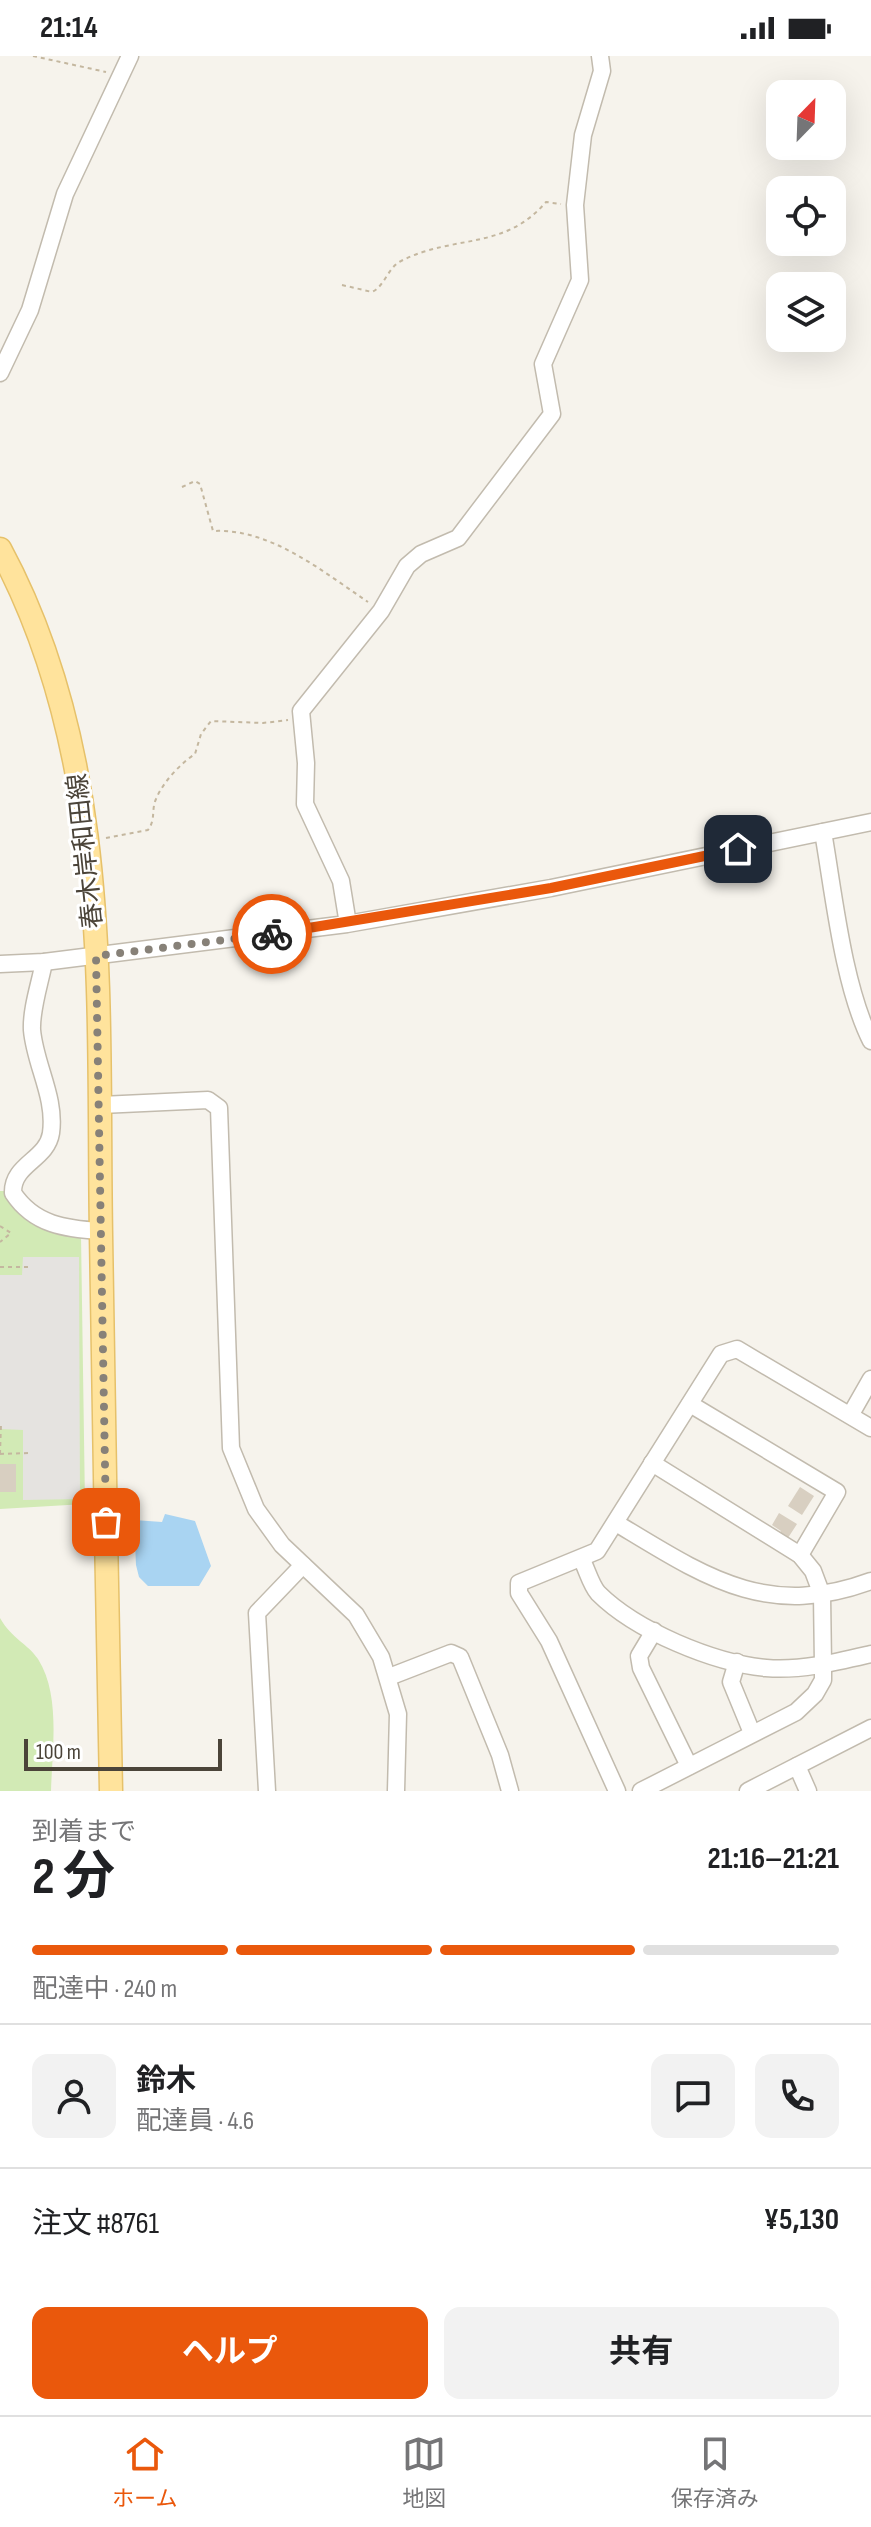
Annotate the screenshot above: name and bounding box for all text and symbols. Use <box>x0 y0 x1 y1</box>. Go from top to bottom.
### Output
text: 21:14 <box>40 10 98 46</box>
north arrow <box>766 80 846 160</box>
map controls <box>766 80 846 352</box>
button: locate <box>766 176 846 256</box>
button: layers <box>766 272 846 352</box>
street label: 春木岸和田線 <box>62 772 110 930</box>
pin <box>704 815 772 883</box>
icon: home <box>716 827 760 871</box>
courier <box>232 894 312 974</box>
icon: bike <box>250 912 294 956</box>
pin <box>72 1488 140 1556</box>
icon: bag <box>84 1500 128 1544</box>
scale bar <box>24 1735 222 1771</box>
text: 100 m <box>36 1739 81 1766</box>
text: 到着まで <box>32 1817 136 1848</box>
text: 21:16–21:21 <box>708 1841 839 1877</box>
text: 2 分 <box>32 1846 115 1909</box>
text: 配達中 · 240 m <box>32 1974 177 2005</box>
button: person <box>32 2054 116 2138</box>
button: chat <box>651 2054 735 2138</box>
button: phone <box>755 2054 839 2138</box>
text: 鈴木 <box>136 2063 196 2099</box>
text: 配達員 · 4.6 <box>136 2106 254 2137</box>
text: ¥5,130 <box>764 2202 839 2238</box>
text: 注文 #8761 <box>32 2206 159 2242</box>
button: ヘルプ <box>32 2307 428 2399</box>
button: 共有 <box>444 2307 839 2399</box>
tab: ホーム <box>112 2432 178 2513</box>
tab: 地図 <box>402 2432 446 2513</box>
tab: 保存済み <box>671 2432 759 2513</box>

